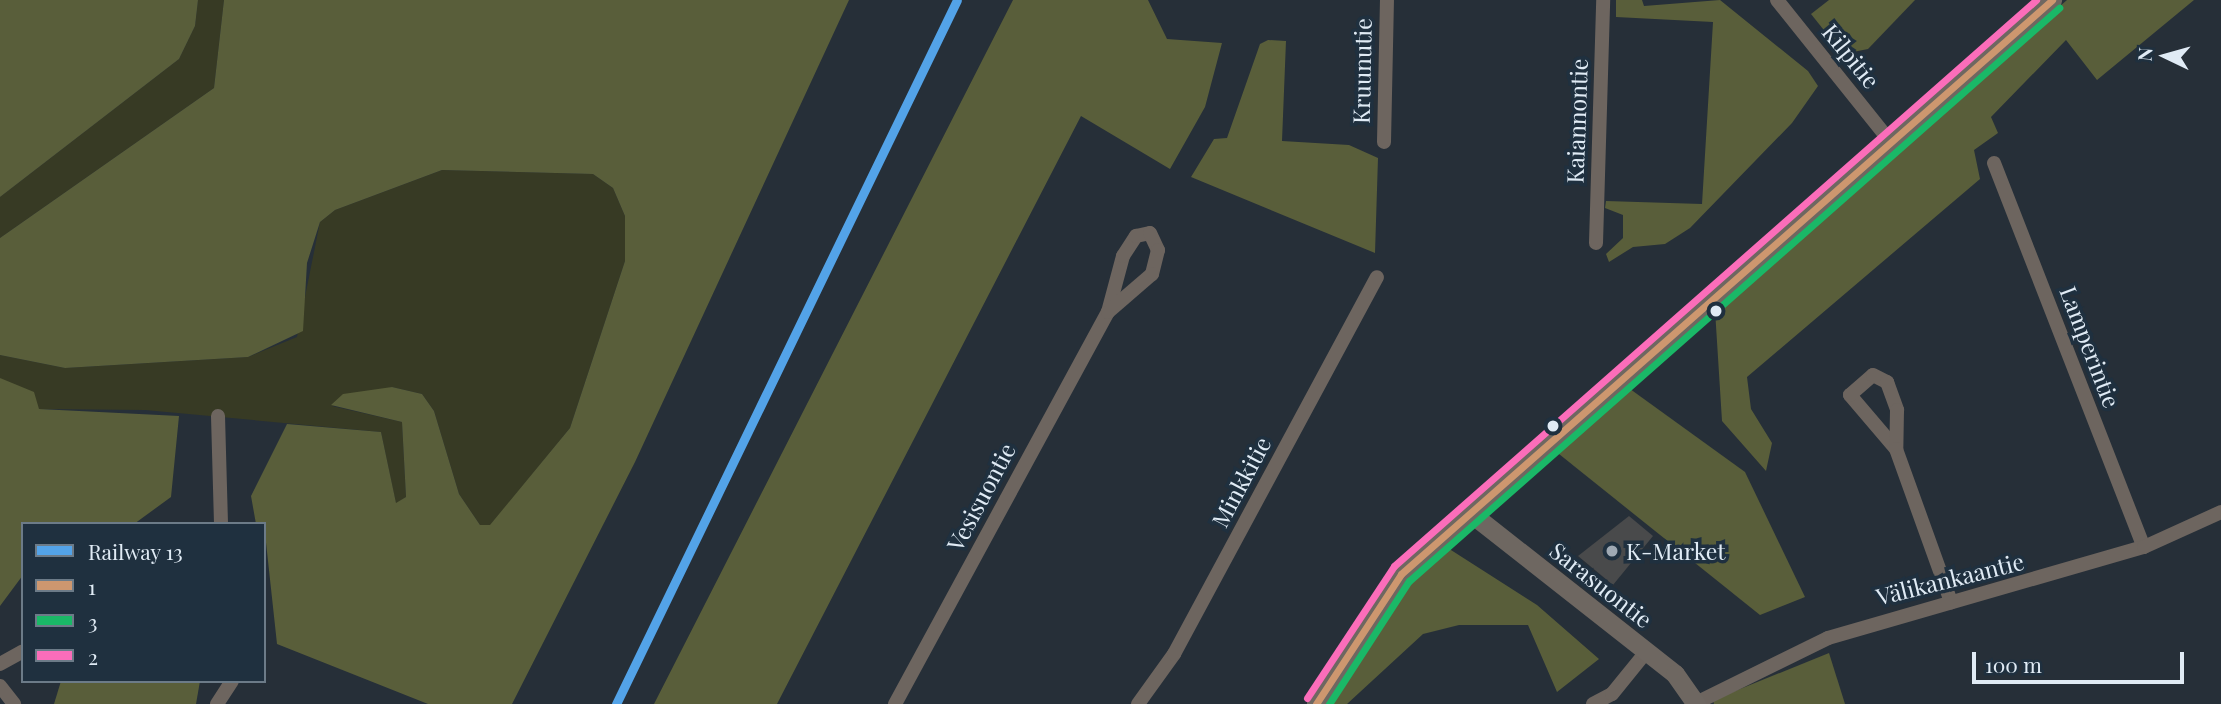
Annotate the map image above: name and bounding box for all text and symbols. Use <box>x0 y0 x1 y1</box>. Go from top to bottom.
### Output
street label: Kruunutie <box>1347 18 1377 124</box>
street label: Kilpitie <box>1817 18 1885 94</box>
north arrow <box>2130 21 2200 91</box>
text: N <box>2131 46 2158 62</box>
street label: Kaiannontie <box>1561 58 1593 184</box>
street label: Lamperintie <box>2054 282 2126 412</box>
unlabelled marker <box>1709 304 1723 318</box>
unlabelled marker <box>1546 419 1560 433</box>
street label: Minkkitie <box>1206 432 1276 532</box>
street label: Vesisuontie <box>941 438 1021 556</box>
legend <box>21 522 266 683</box>
text: Railway 13 <box>88 537 183 565</box>
street label: Sarasuontie <box>1544 537 1658 633</box>
place label: K-Market <box>1626 537 1725 565</box>
marker: K-Market <box>1604 543 1620 559</box>
street label: Välikankaantie <box>1873 547 2027 611</box>
text: 1 <box>88 572 96 600</box>
text: 3 <box>88 607 97 635</box>
scale bar <box>1976 638 2188 682</box>
text: 2 <box>88 642 98 670</box>
text: 100 m <box>1985 650 2042 678</box>

